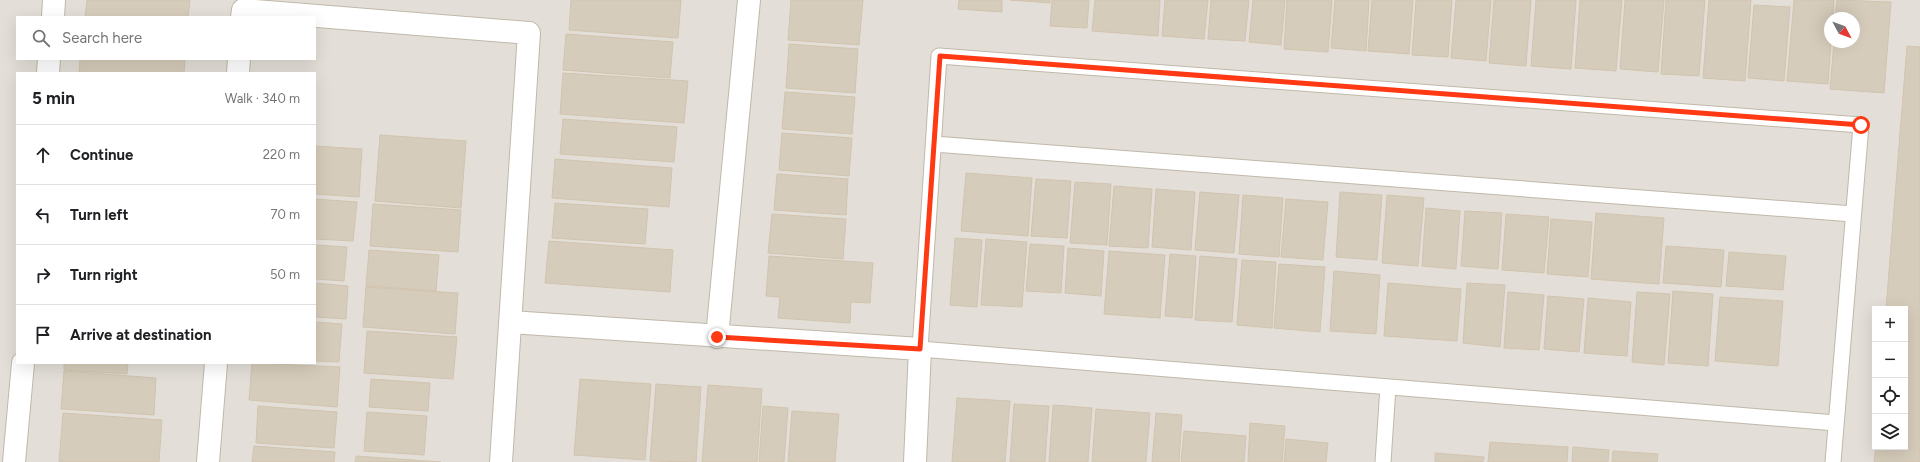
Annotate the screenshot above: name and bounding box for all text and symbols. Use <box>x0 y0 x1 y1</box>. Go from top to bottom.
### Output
north arrow <box>1824 12 1860 48</box>
search box <box>16 16 316 60</box>
icon: search <box>30 27 52 49</box>
text: Search here <box>62 29 142 47</box>
text: 5 min <box>32 88 75 108</box>
text: Walk · 340 m <box>225 91 300 106</box>
route start <box>1852 116 1870 134</box>
icon: ahead <box>32 144 54 166</box>
text: Continue <box>70 146 133 164</box>
text: 220 m <box>263 147 300 162</box>
icon: left <box>32 204 54 226</box>
text: Turn left <box>70 206 128 224</box>
text: 70 m <box>270 207 300 222</box>
icon: right <box>32 264 54 286</box>
text: Turn right <box>70 266 138 284</box>
text: 50 m <box>270 267 300 282</box>
map controls <box>1872 306 1908 450</box>
button: + <box>1872 306 1908 342</box>
icon: arrive <box>32 324 54 346</box>
text: Arrive at destination <box>70 326 211 344</box>
route end <box>708 328 726 346</box>
button: − <box>1872 342 1908 378</box>
button: locate <box>1872 378 1908 414</box>
button: layers <box>1872 414 1908 450</box>

